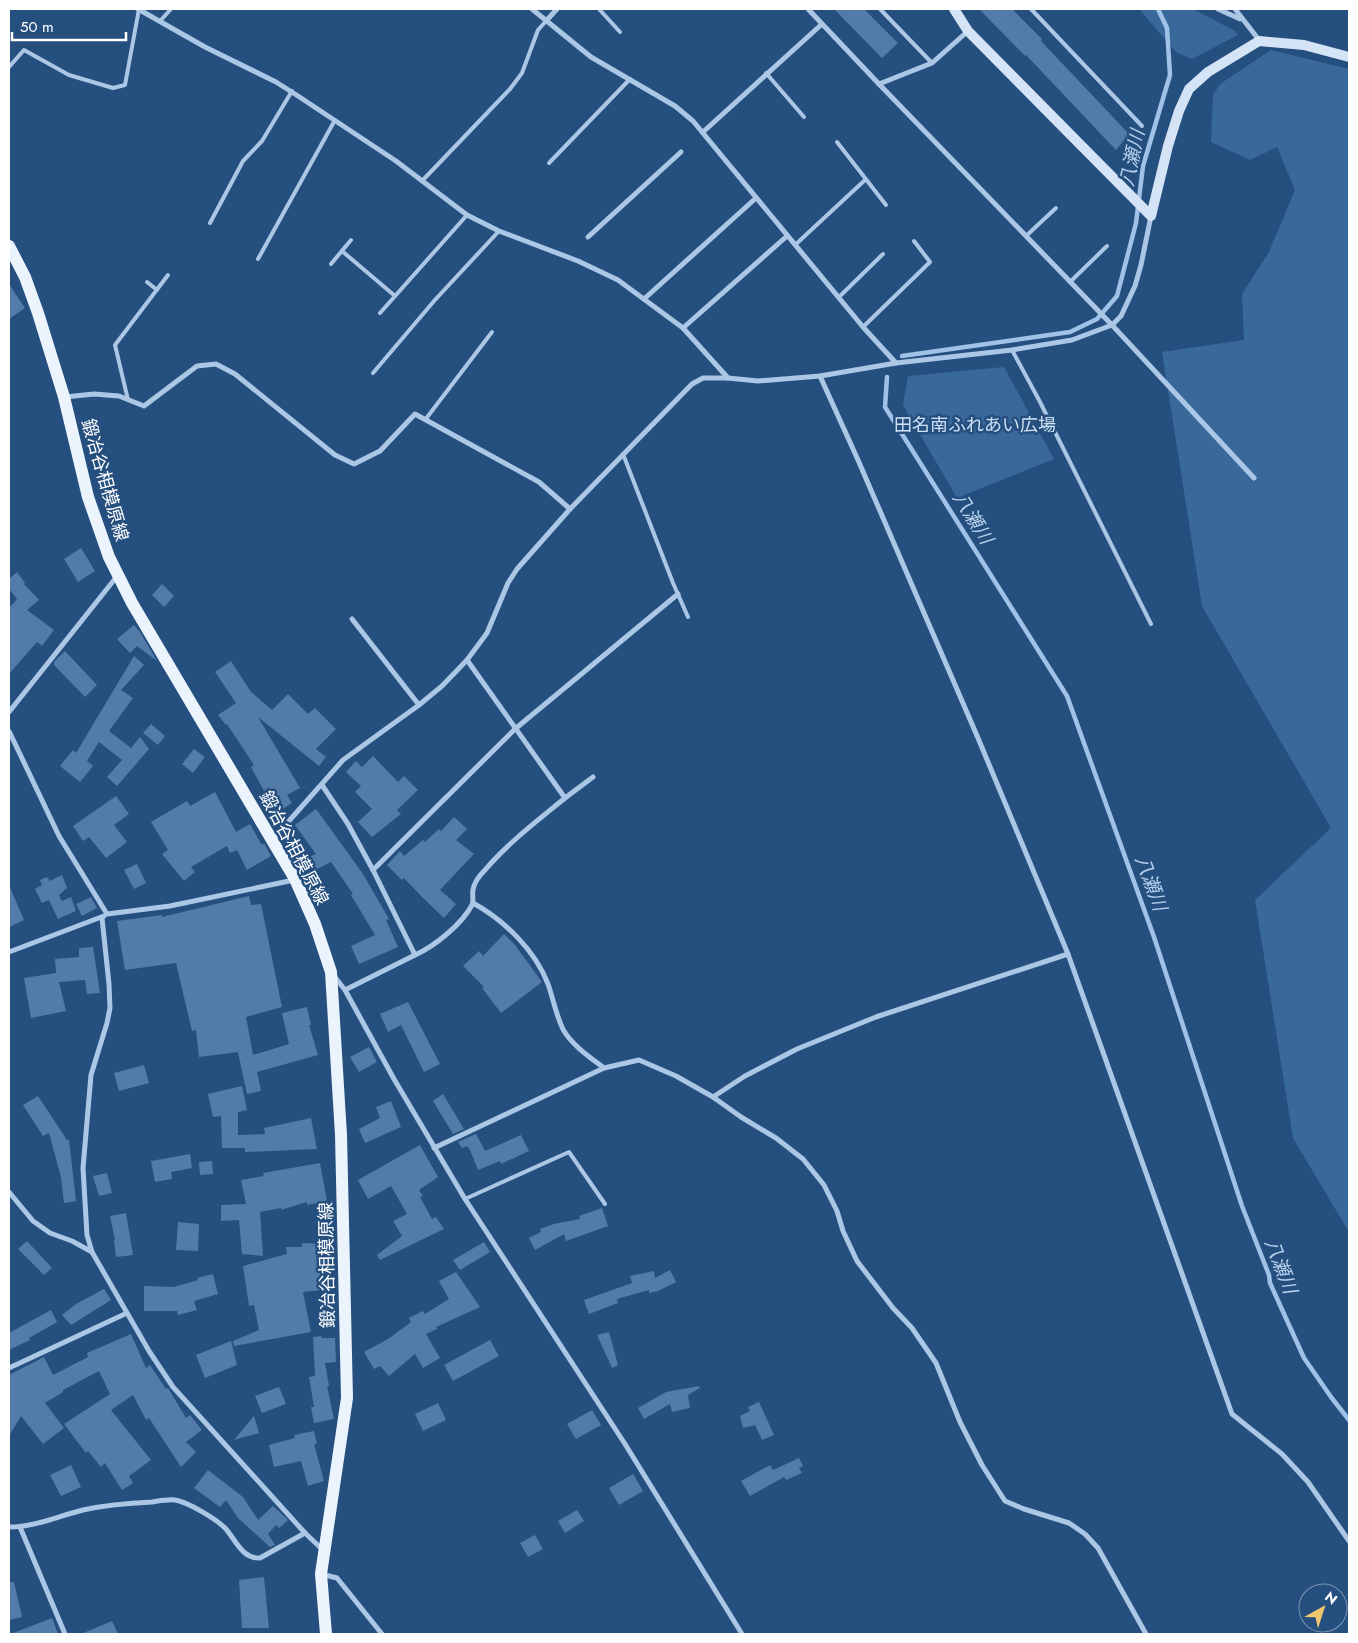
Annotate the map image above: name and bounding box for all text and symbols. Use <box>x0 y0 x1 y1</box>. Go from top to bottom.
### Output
scale bar <box>12 10 126 42</box>
text: 50 m <box>20 16 54 38</box>
water label: 八瀬川 <box>1113 125 1152 189</box>
park label: 田名南ふれあい広場 <box>894 412 1056 438</box>
street label: 鍛冶谷相模原線 <box>75 416 135 544</box>
water label: 八瀬川 <box>946 487 1001 551</box>
street label: 鍛冶谷相模原線 <box>253 786 335 910</box>
water label: 八瀬川 <box>1129 852 1174 916</box>
street label: 鍛冶谷相模原線 <box>313 1202 341 1328</box>
water label: 八瀬川 <box>1258 1235 1305 1299</box>
north arrow <box>1298 1583 1348 1633</box>
text: N <box>1321 1587 1342 1609</box>

